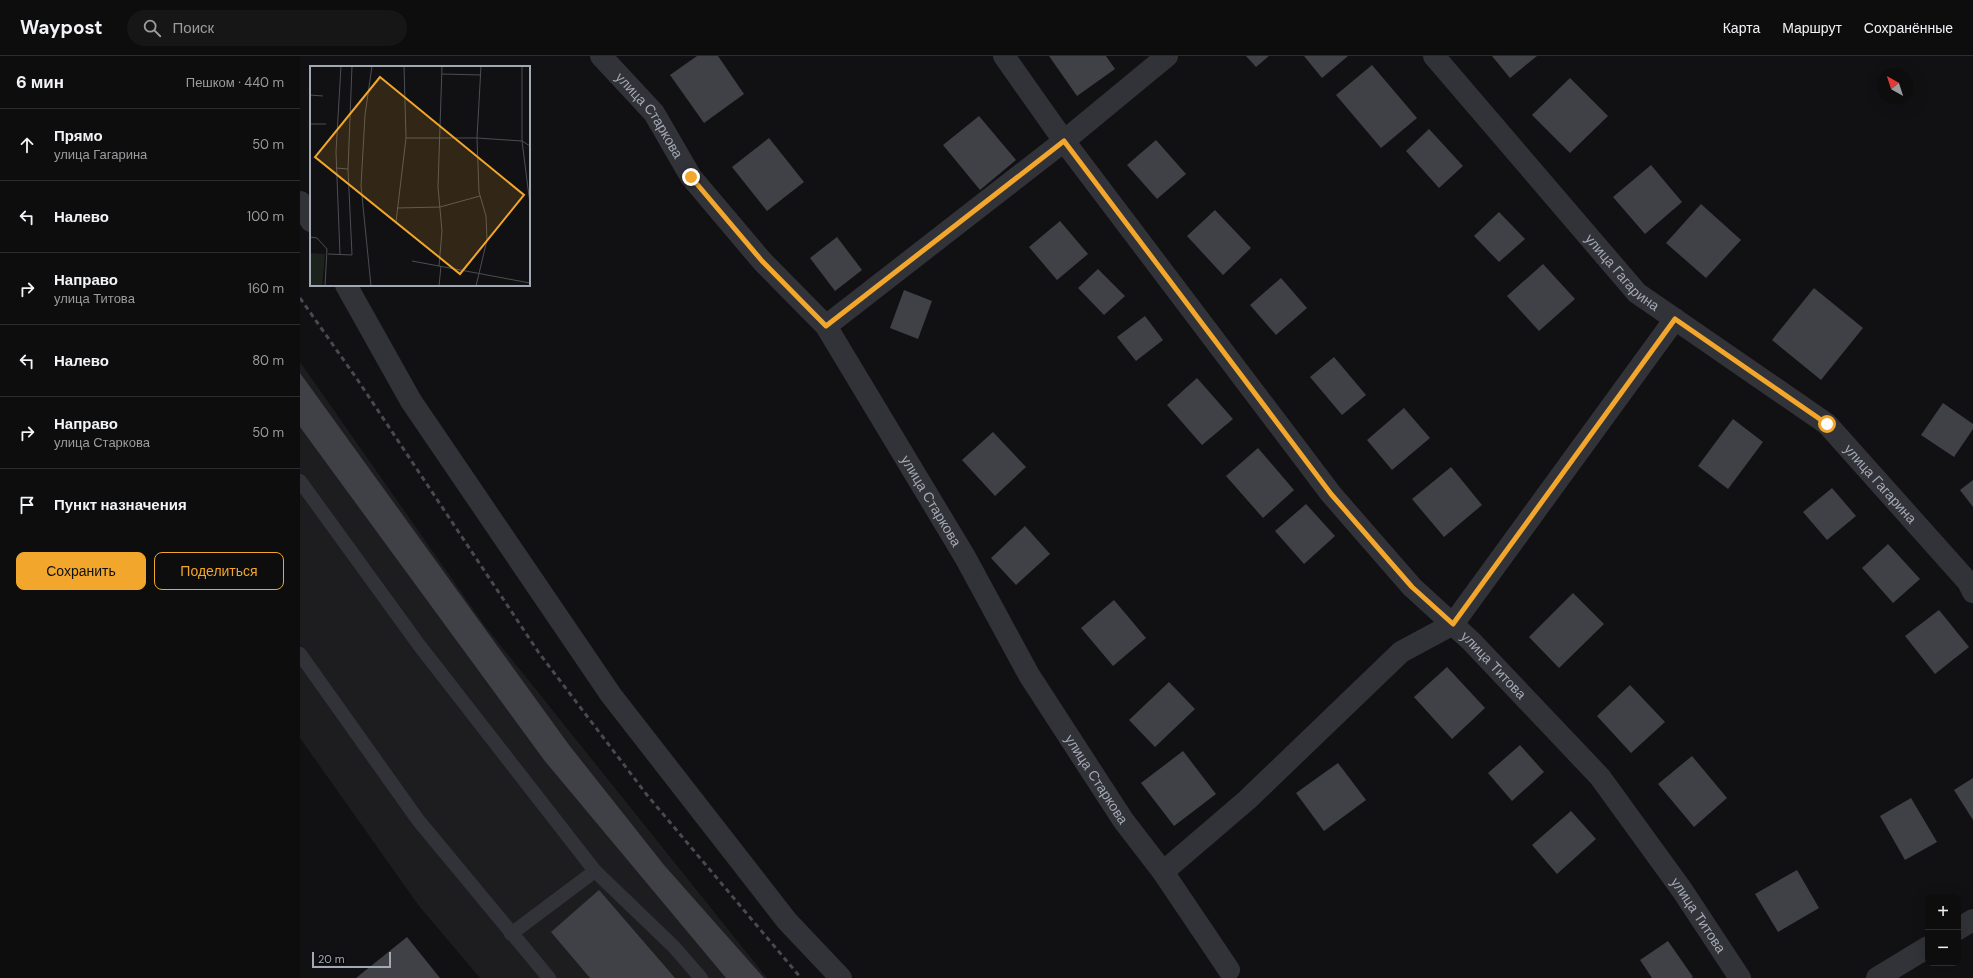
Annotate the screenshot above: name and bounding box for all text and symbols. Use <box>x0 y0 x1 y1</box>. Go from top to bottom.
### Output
search box <box>127 10 407 46</box>
text: Waypost <box>20 15 103 40</box>
icon: search <box>141 17 163 39</box>
text: Поиск <box>173 18 214 38</box>
text: Карта <box>1723 19 1760 37</box>
text: Маршрут <box>1782 19 1842 37</box>
text: Сохранённые <box>1864 19 1953 37</box>
inset map <box>310 66 530 286</box>
street label: улица Старкова <box>612 68 687 162</box>
north arrow <box>1877 68 1913 104</box>
text: 6 мин <box>16 71 64 93</box>
text: Пешком · 440 m <box>186 74 284 91</box>
text: Прямо <box>54 126 103 146</box>
icon: ahead <box>16 134 38 156</box>
text: 50 m <box>252 136 284 153</box>
text: улица Гагарина <box>54 146 147 163</box>
route end <box>682 168 700 186</box>
icon: left <box>16 206 38 228</box>
text: Налево <box>54 207 109 227</box>
text: 100 m <box>247 208 284 225</box>
street label: улица Гагарина <box>1581 230 1663 315</box>
text: Направо <box>54 270 118 290</box>
icon: right <box>16 278 38 300</box>
text: 160 m <box>248 280 284 297</box>
text: улица Титова <box>54 290 135 307</box>
icon: left <box>16 350 38 372</box>
text: Налево <box>54 351 109 371</box>
text: 80 m <box>252 352 284 369</box>
text: Направо <box>54 414 118 434</box>
route start <box>1818 415 1836 433</box>
icon: right <box>16 422 38 444</box>
text: 50 m <box>252 424 284 441</box>
text: улица Старкова <box>54 434 150 451</box>
street label: улица Гагарина <box>1840 440 1921 527</box>
street label: улица Старкова <box>897 452 966 550</box>
icon: arrive <box>16 494 38 516</box>
text: Пункт назначения <box>54 495 187 515</box>
button: Сохранить <box>16 552 146 590</box>
button: Поделиться <box>154 552 284 590</box>
street label: улица Титова <box>1457 627 1530 703</box>
street label: улица Старкова <box>1061 731 1132 828</box>
street label: улица Титова <box>1667 874 1730 957</box>
map controls <box>1925 894 1961 966</box>
button: + <box>1925 894 1961 930</box>
button: − <box>1925 930 1961 966</box>
scale bar <box>312 950 391 969</box>
text: 20 m <box>318 952 344 966</box>

